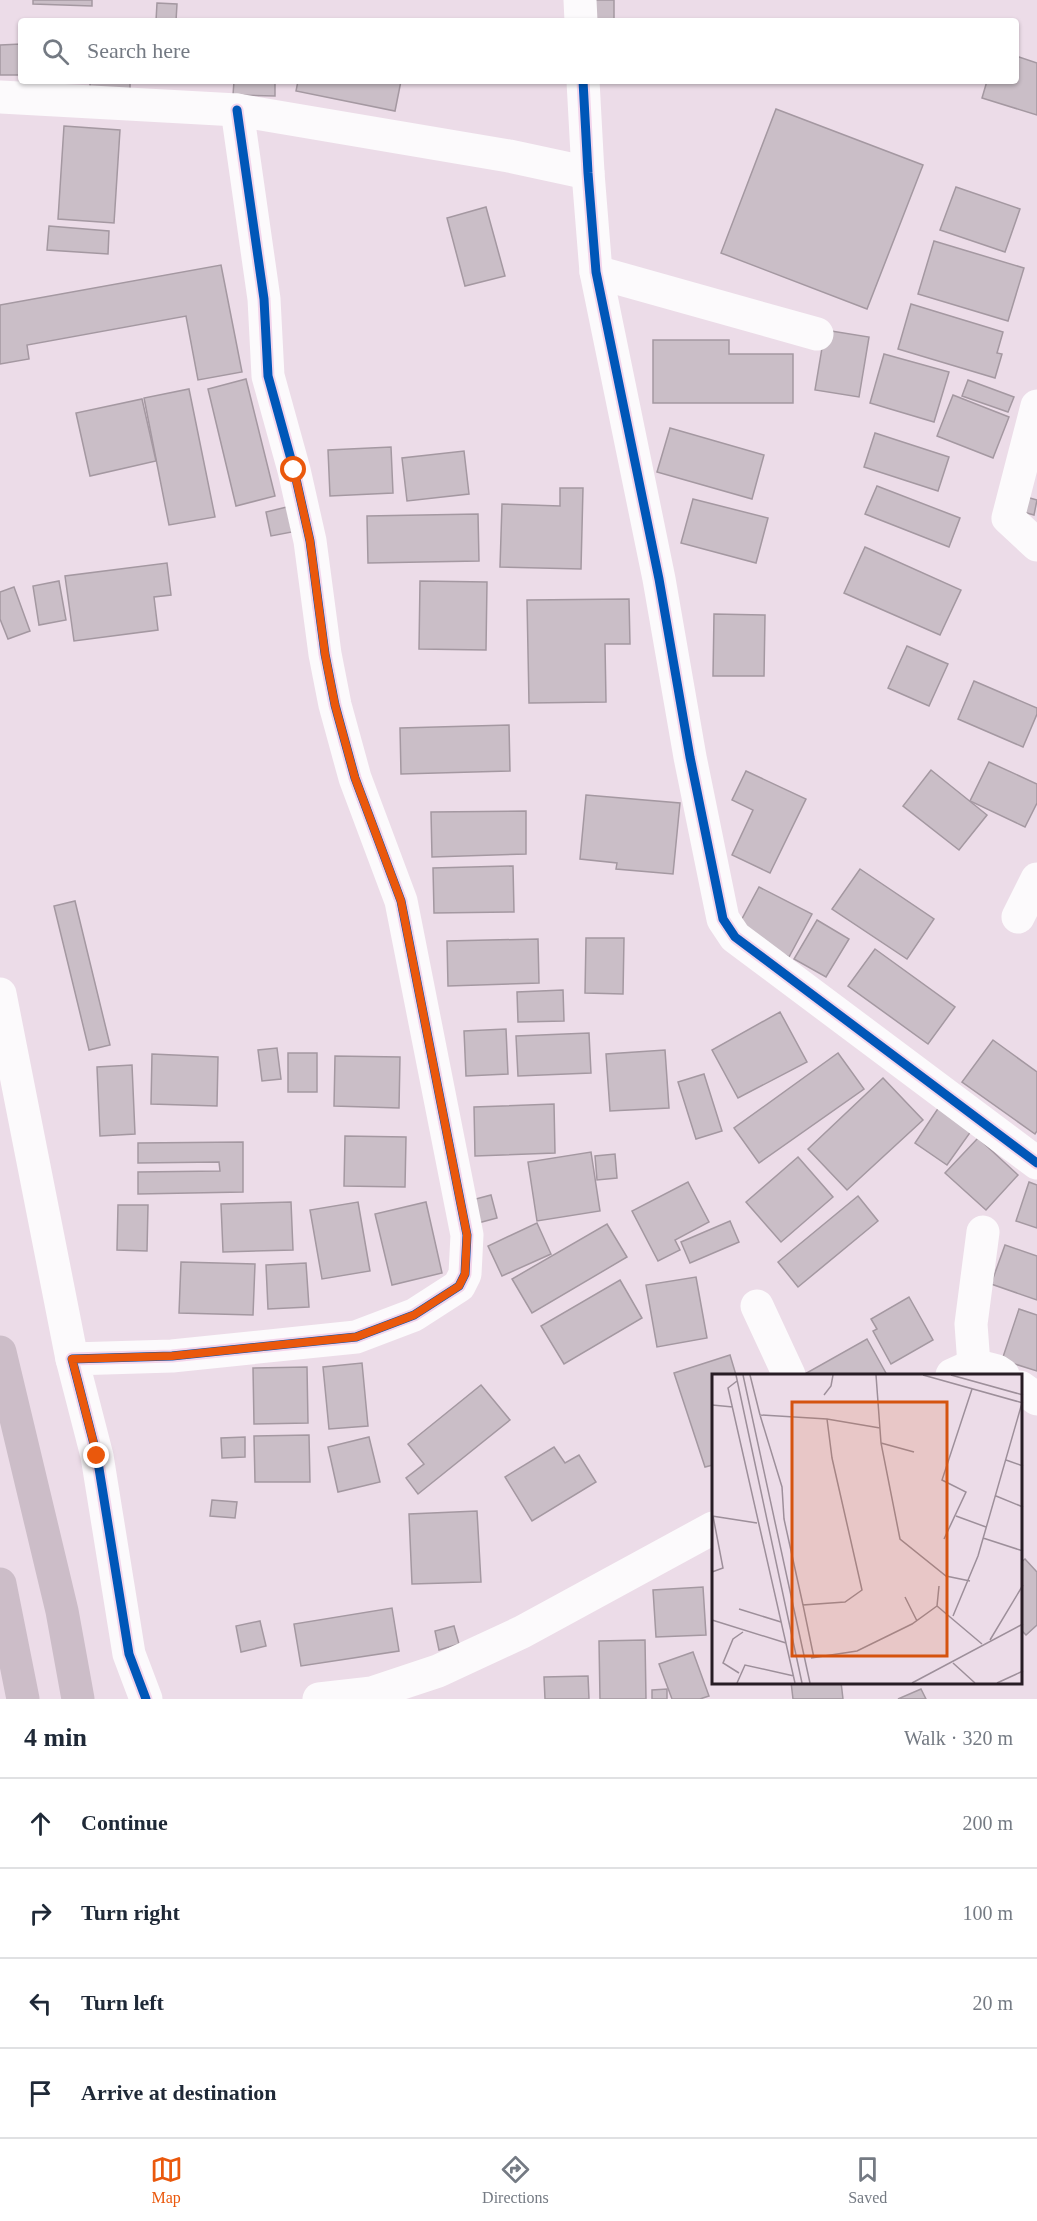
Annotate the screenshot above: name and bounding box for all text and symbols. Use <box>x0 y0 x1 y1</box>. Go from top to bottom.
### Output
search box <box>18 18 1019 84</box>
icon: search <box>39 35 72 68</box>
text: Search here <box>87 38 190 63</box>
route start <box>280 456 306 482</box>
inset map <box>712 1374 1022 1684</box>
route end <box>83 1442 109 1468</box>
text: 4 min <box>24 1723 87 1752</box>
text: Walk · 320 m <box>904 1727 1013 1749</box>
icon: ahead <box>24 1807 57 1840</box>
text: Continue <box>81 1810 168 1835</box>
text: 200 m <box>962 1812 1013 1834</box>
icon: right <box>24 1897 57 1930</box>
text: Turn right <box>81 1900 180 1925</box>
text: 100 m <box>962 1902 1013 1924</box>
icon: left <box>24 1987 57 2020</box>
text: Turn left <box>81 1990 164 2015</box>
text: 20 m <box>972 1992 1013 2014</box>
icon: arrive <box>24 2077 57 2110</box>
text: Arrive at destination <box>81 2080 277 2105</box>
tab: Map <box>150 2153 183 2207</box>
tab: Directions <box>482 2153 549 2207</box>
tab: Saved <box>848 2153 887 2207</box>

